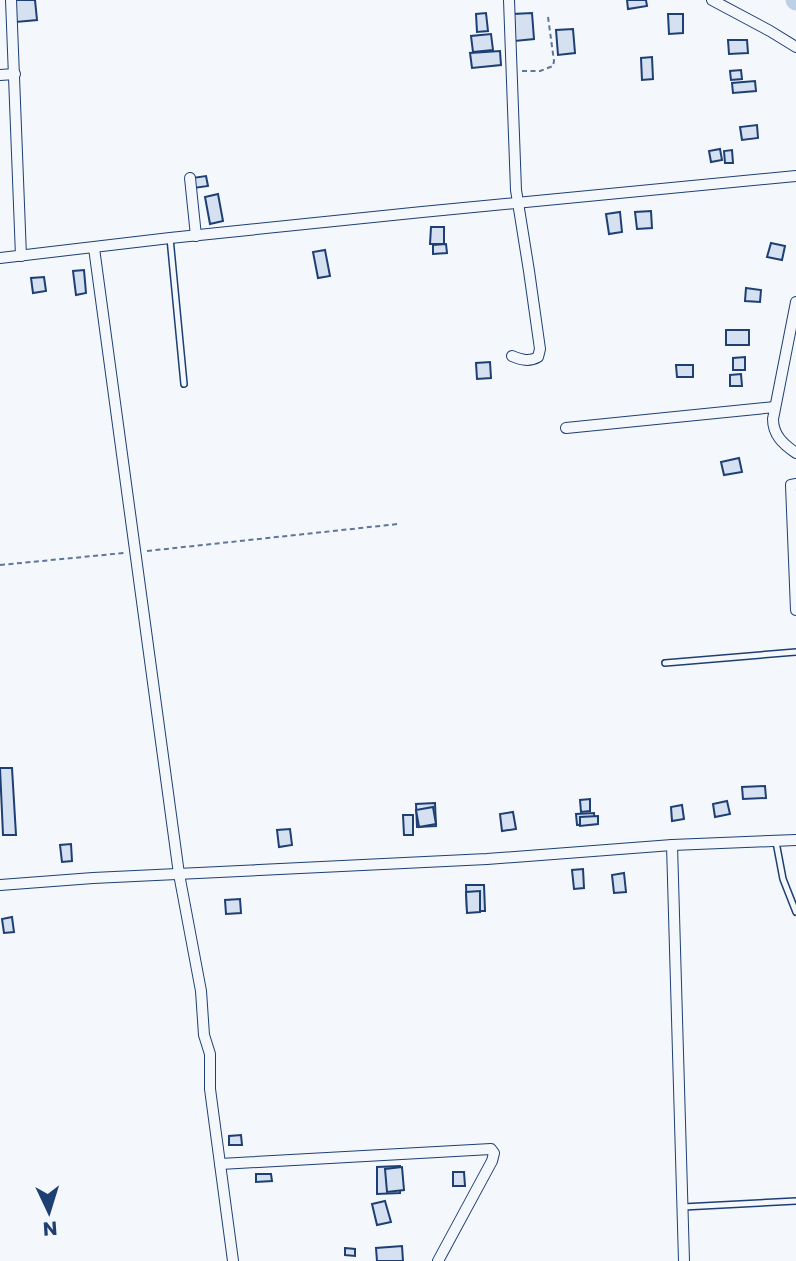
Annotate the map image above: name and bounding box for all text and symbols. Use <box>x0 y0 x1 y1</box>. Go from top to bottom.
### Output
north arrow <box>14 1177 84 1247</box>
text: N <box>42 1214 58 1242</box>

